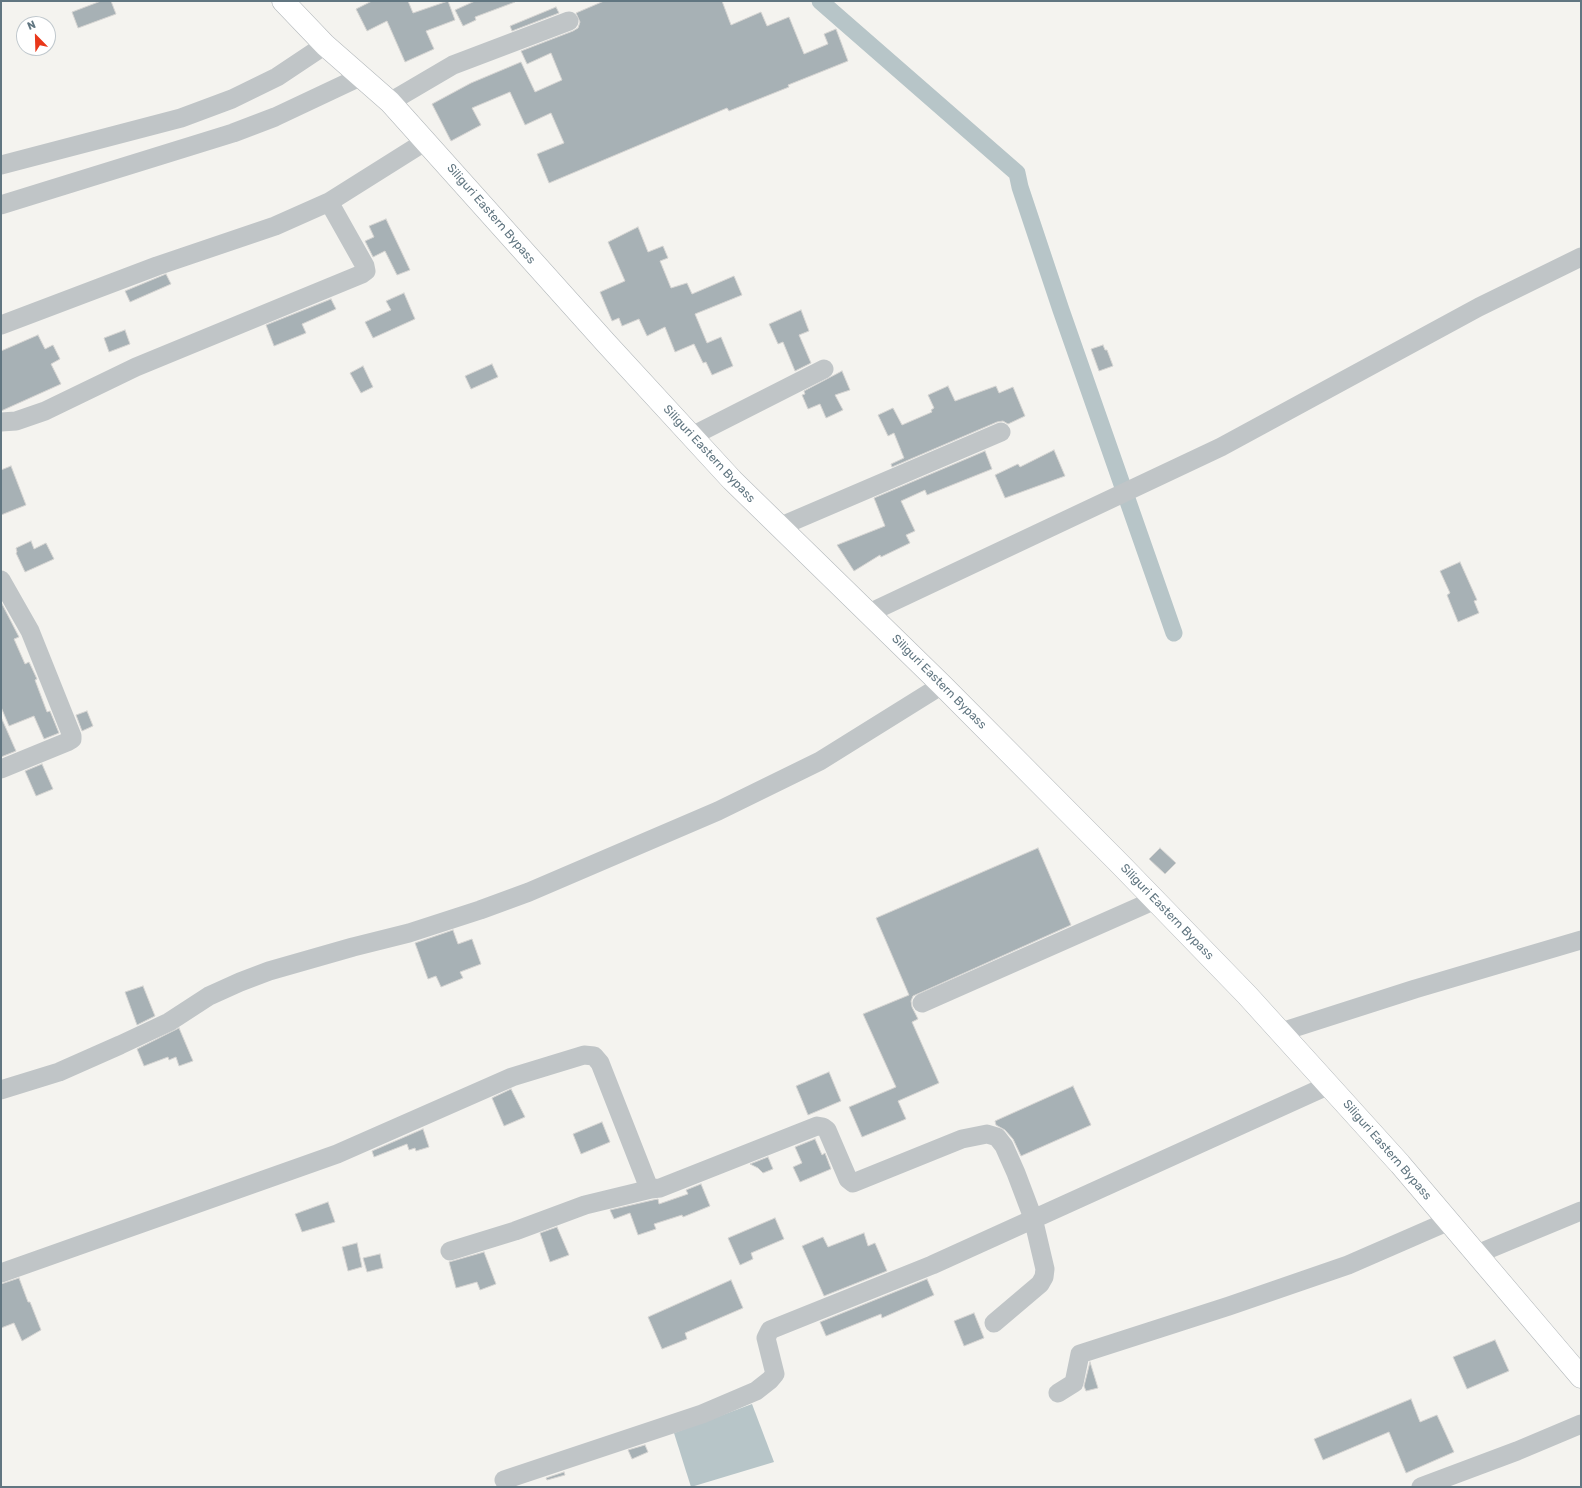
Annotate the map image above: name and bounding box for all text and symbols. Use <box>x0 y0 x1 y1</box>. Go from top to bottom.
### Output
north arrow <box>16 16 56 56</box>
text: N <box>25 18 38 33</box>
street label: Siliguri Eastern Bypass <box>444 161 538 267</box>
street label: Siliguri Eastern Bypass <box>660 402 758 506</box>
street label: Siliguri Eastern Bypass <box>889 632 989 732</box>
street label: Siliguri Eastern Bypass <box>1117 861 1217 963</box>
street label: Siliguri Eastern Bypass <box>1340 1097 1434 1203</box>

